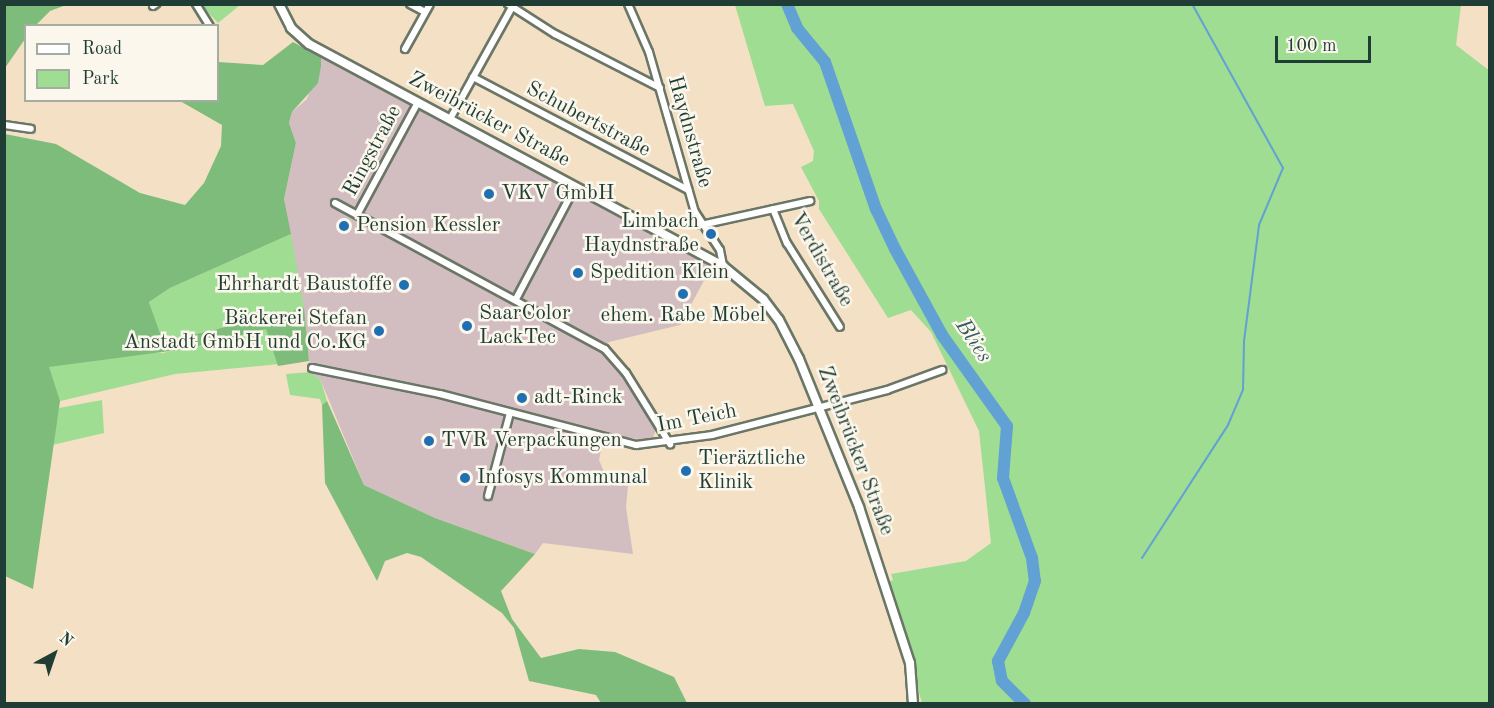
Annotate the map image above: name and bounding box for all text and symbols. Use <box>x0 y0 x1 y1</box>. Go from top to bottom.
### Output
legend <box>24 24 219 102</box>
scale bar <box>1278 24 1374 62</box>
text: 100 m <box>1286 37 1337 55</box>
text: Road <box>82 40 122 58</box>
street label: Zweibrücker Straße <box>404 67 574 173</box>
text: Park <box>82 70 119 88</box>
street label: Haydnstraße <box>661 73 717 191</box>
street label: Schubertstraße <box>521 77 655 163</box>
street label: Ringstraße <box>339 101 407 201</box>
place label: VKV GmbH <box>501 181 614 207</box>
marker: VKV GmbH <box>482 187 496 201</box>
street label: Verdistraße <box>784 208 858 312</box>
place label: Limbach Haydnstraße <box>584 209 699 259</box>
place label: Pension Kessler <box>356 213 500 239</box>
marker: Pension Kessler <box>337 219 351 233</box>
marker: Limbach Haydnstraße <box>704 227 718 241</box>
place label: Spedition Klein <box>590 260 729 286</box>
marker: Spedition Klein <box>571 266 585 280</box>
place label: Ehrhardt Baustoffe <box>216 272 392 298</box>
marker: Ehrhardt Baustoffe <box>397 278 411 292</box>
marker: ehem. Rabe Möbel <box>676 287 690 301</box>
place label: SaarColor LackTec <box>479 301 571 351</box>
place label: ehem. Rabe Möbel <box>601 303 765 329</box>
place label: Bäckerei Stefan Anstadt GmbH und Co.KG <box>124 306 367 356</box>
water label: Blies <box>949 314 997 368</box>
marker: SaarColor LackTec <box>460 319 474 333</box>
marker: Bäckerei Stefan Anstadt GmbH und Co.KG <box>372 324 386 338</box>
street label: Zweibrücker Straße <box>811 363 899 539</box>
place label: adt-Rinck <box>534 385 623 411</box>
marker: adt-Rinck <box>515 391 529 405</box>
street label: Im Teich <box>655 399 739 439</box>
place label: TVR Verpackungen <box>441 428 622 454</box>
marker: TVR Verpackungen <box>422 434 436 448</box>
place label: Tieräztliche Klinik <box>698 446 805 496</box>
marker: Tieräztliche Klinik <box>679 464 693 478</box>
place label: Infosys Kommunal <box>477 465 647 491</box>
marker: Infosys Kommunal <box>458 471 472 485</box>
north arrow <box>24 624 84 684</box>
text: N <box>56 630 75 650</box>

